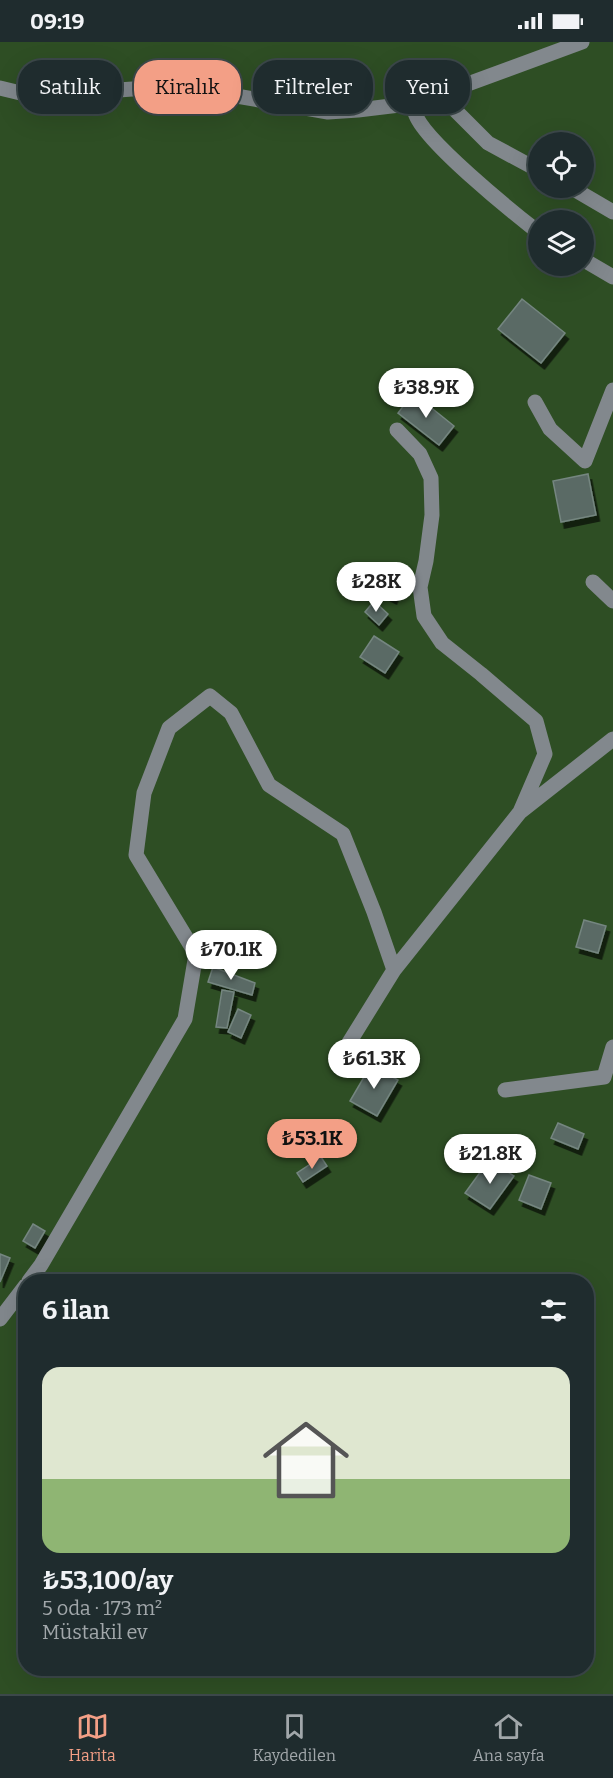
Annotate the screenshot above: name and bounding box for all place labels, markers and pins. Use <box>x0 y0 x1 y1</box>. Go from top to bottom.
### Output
pin: ₺38.9K <box>377 368 475 419</box>
pin: ₺28K <box>340 562 412 613</box>
pin: ₺70.1K <box>182 930 280 981</box>
pin: ₺61.3K <box>325 1039 423 1090</box>
pin: ₺53.1K <box>263 1119 361 1170</box>
pin: ₺21.8K <box>441 1134 539 1185</box>

